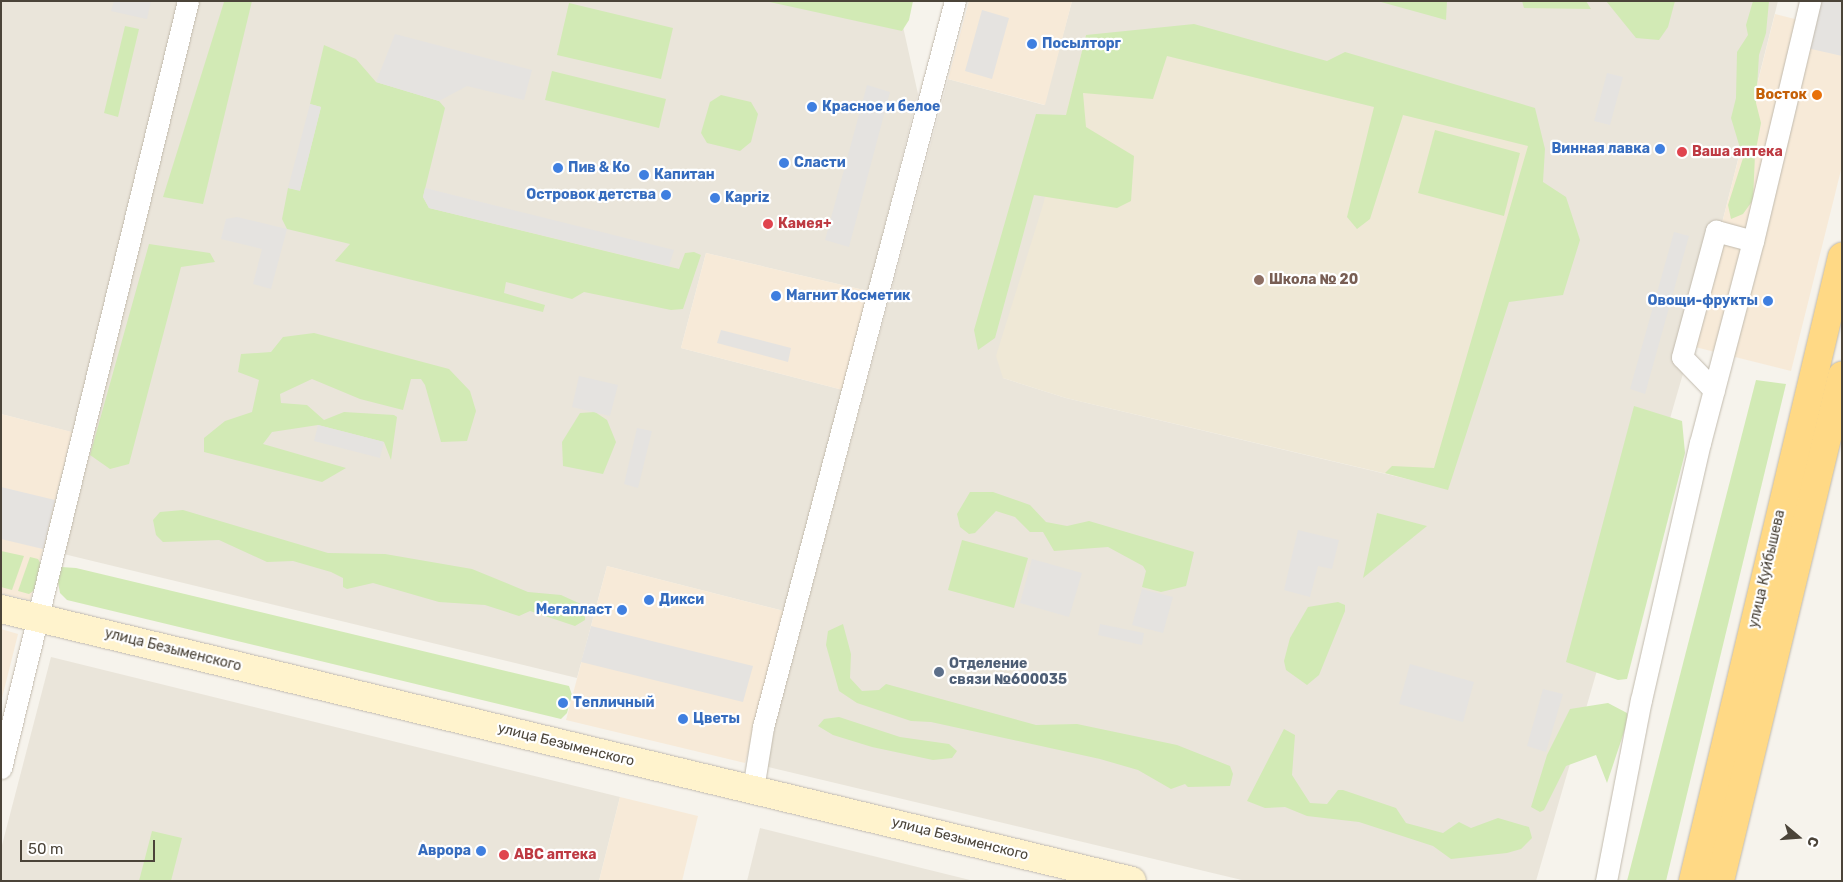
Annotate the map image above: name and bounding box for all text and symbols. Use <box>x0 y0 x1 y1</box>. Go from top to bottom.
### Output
place label: Посылторг <box>1042 36 1121 52</box>
marker: Посылторг <box>1026 38 1038 50</box>
place label: Восток <box>1756 87 1807 103</box>
marker: Восток <box>1811 89 1823 101</box>
place label: Красное и белое <box>822 99 940 115</box>
marker: Красное и белое <box>806 101 818 113</box>
place label: Винная лавка <box>1551 141 1650 157</box>
marker: Винная лавка <box>1654 143 1666 155</box>
place label: Ваша аптека <box>1692 144 1783 160</box>
marker: Ваша аптека <box>1676 146 1688 158</box>
place label: Сласти <box>794 155 846 171</box>
marker: Сласти <box>778 157 790 169</box>
place label: Пив & Ко <box>568 160 630 176</box>
marker: Пив & Ко <box>552 162 564 174</box>
place label: Капитан <box>654 167 715 183</box>
marker: Капитан <box>638 169 650 181</box>
place label: Островок детства <box>526 187 656 203</box>
marker: Островок детства <box>660 189 672 201</box>
place label: Kapriz <box>725 190 769 206</box>
marker: Kapriz <box>709 192 721 204</box>
place label: Камея+ <box>778 216 831 232</box>
marker: Камея+ <box>762 218 774 230</box>
place label: Школа № 20 <box>1269 272 1358 288</box>
marker: Школа № 20 <box>1253 274 1265 286</box>
place label: Магнит Косметик <box>786 288 911 304</box>
marker: Магнит Косметик <box>770 290 782 302</box>
place label: Овощи-фрукты <box>1648 293 1758 309</box>
marker: Овощи-фрукты <box>1762 295 1774 307</box>
street label: улица Куйбышева <box>1745 508 1789 630</box>
place label: Дикси <box>659 592 704 608</box>
marker: Дикси <box>643 594 655 606</box>
place label: Мегапласт <box>536 602 612 618</box>
marker: Мегапласт <box>616 604 628 616</box>
street label: улица Безыменского <box>103 625 243 675</box>
place label: Отделение связи №600035 <box>949 656 1067 689</box>
marker: Отделение связи №600035 <box>933 666 945 678</box>
place label: Тепличный <box>573 695 654 711</box>
marker: Тепличный <box>557 697 569 709</box>
place label: Цветы <box>693 711 740 727</box>
marker: Цветы <box>677 713 689 725</box>
street label: улица Безыменского <box>496 720 636 770</box>
north arrow <box>1773 812 1823 862</box>
street label: улица Безыменского <box>890 814 1030 864</box>
scale bar <box>22 830 158 862</box>
text: С <box>1803 834 1822 849</box>
text: 50 m <box>28 840 63 858</box>
place label: Аврора <box>418 843 471 859</box>
marker: Аврора <box>475 845 487 857</box>
place label: АВС аптека <box>514 847 597 863</box>
marker: АВС аптека <box>498 849 510 861</box>

